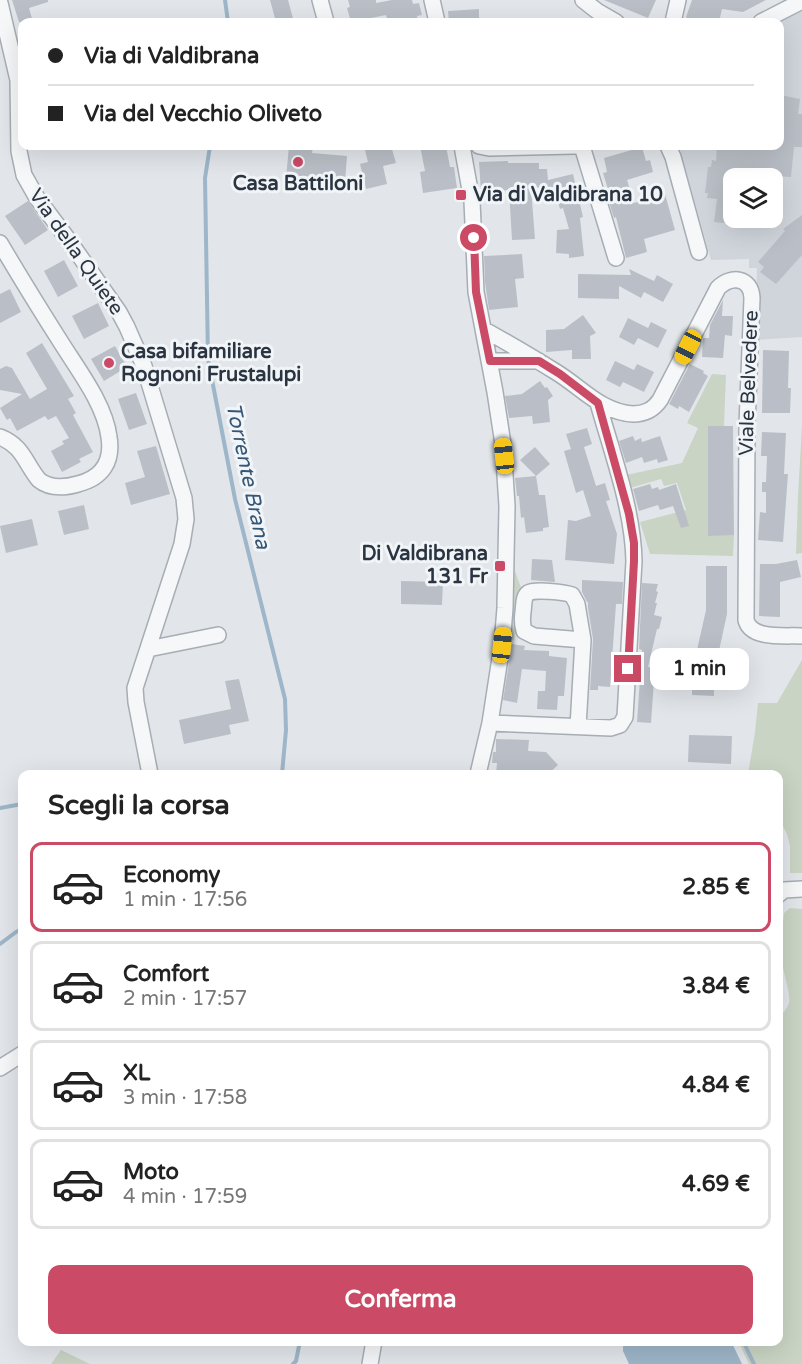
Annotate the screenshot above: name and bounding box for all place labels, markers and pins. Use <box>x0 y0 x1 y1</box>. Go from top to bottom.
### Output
marker: Casa Battiloni <box>291 155 305 169</box>
place label: Casa Battiloni <box>233 172 363 196</box>
place label: Via di Valdibrana 10 <box>473 183 663 207</box>
marker: Via di Valdibrana 10 <box>454 188 468 202</box>
place label: Casa bifamiliare Rognoni Frustalupi <box>121 340 301 387</box>
marker: Casa bifamiliare Rognoni Frustalupi <box>102 356 116 370</box>
place label: Di Valdibrana 131 Fr <box>361 542 488 589</box>
marker: Di Valdibrana 131 Fr <box>493 559 507 573</box>

